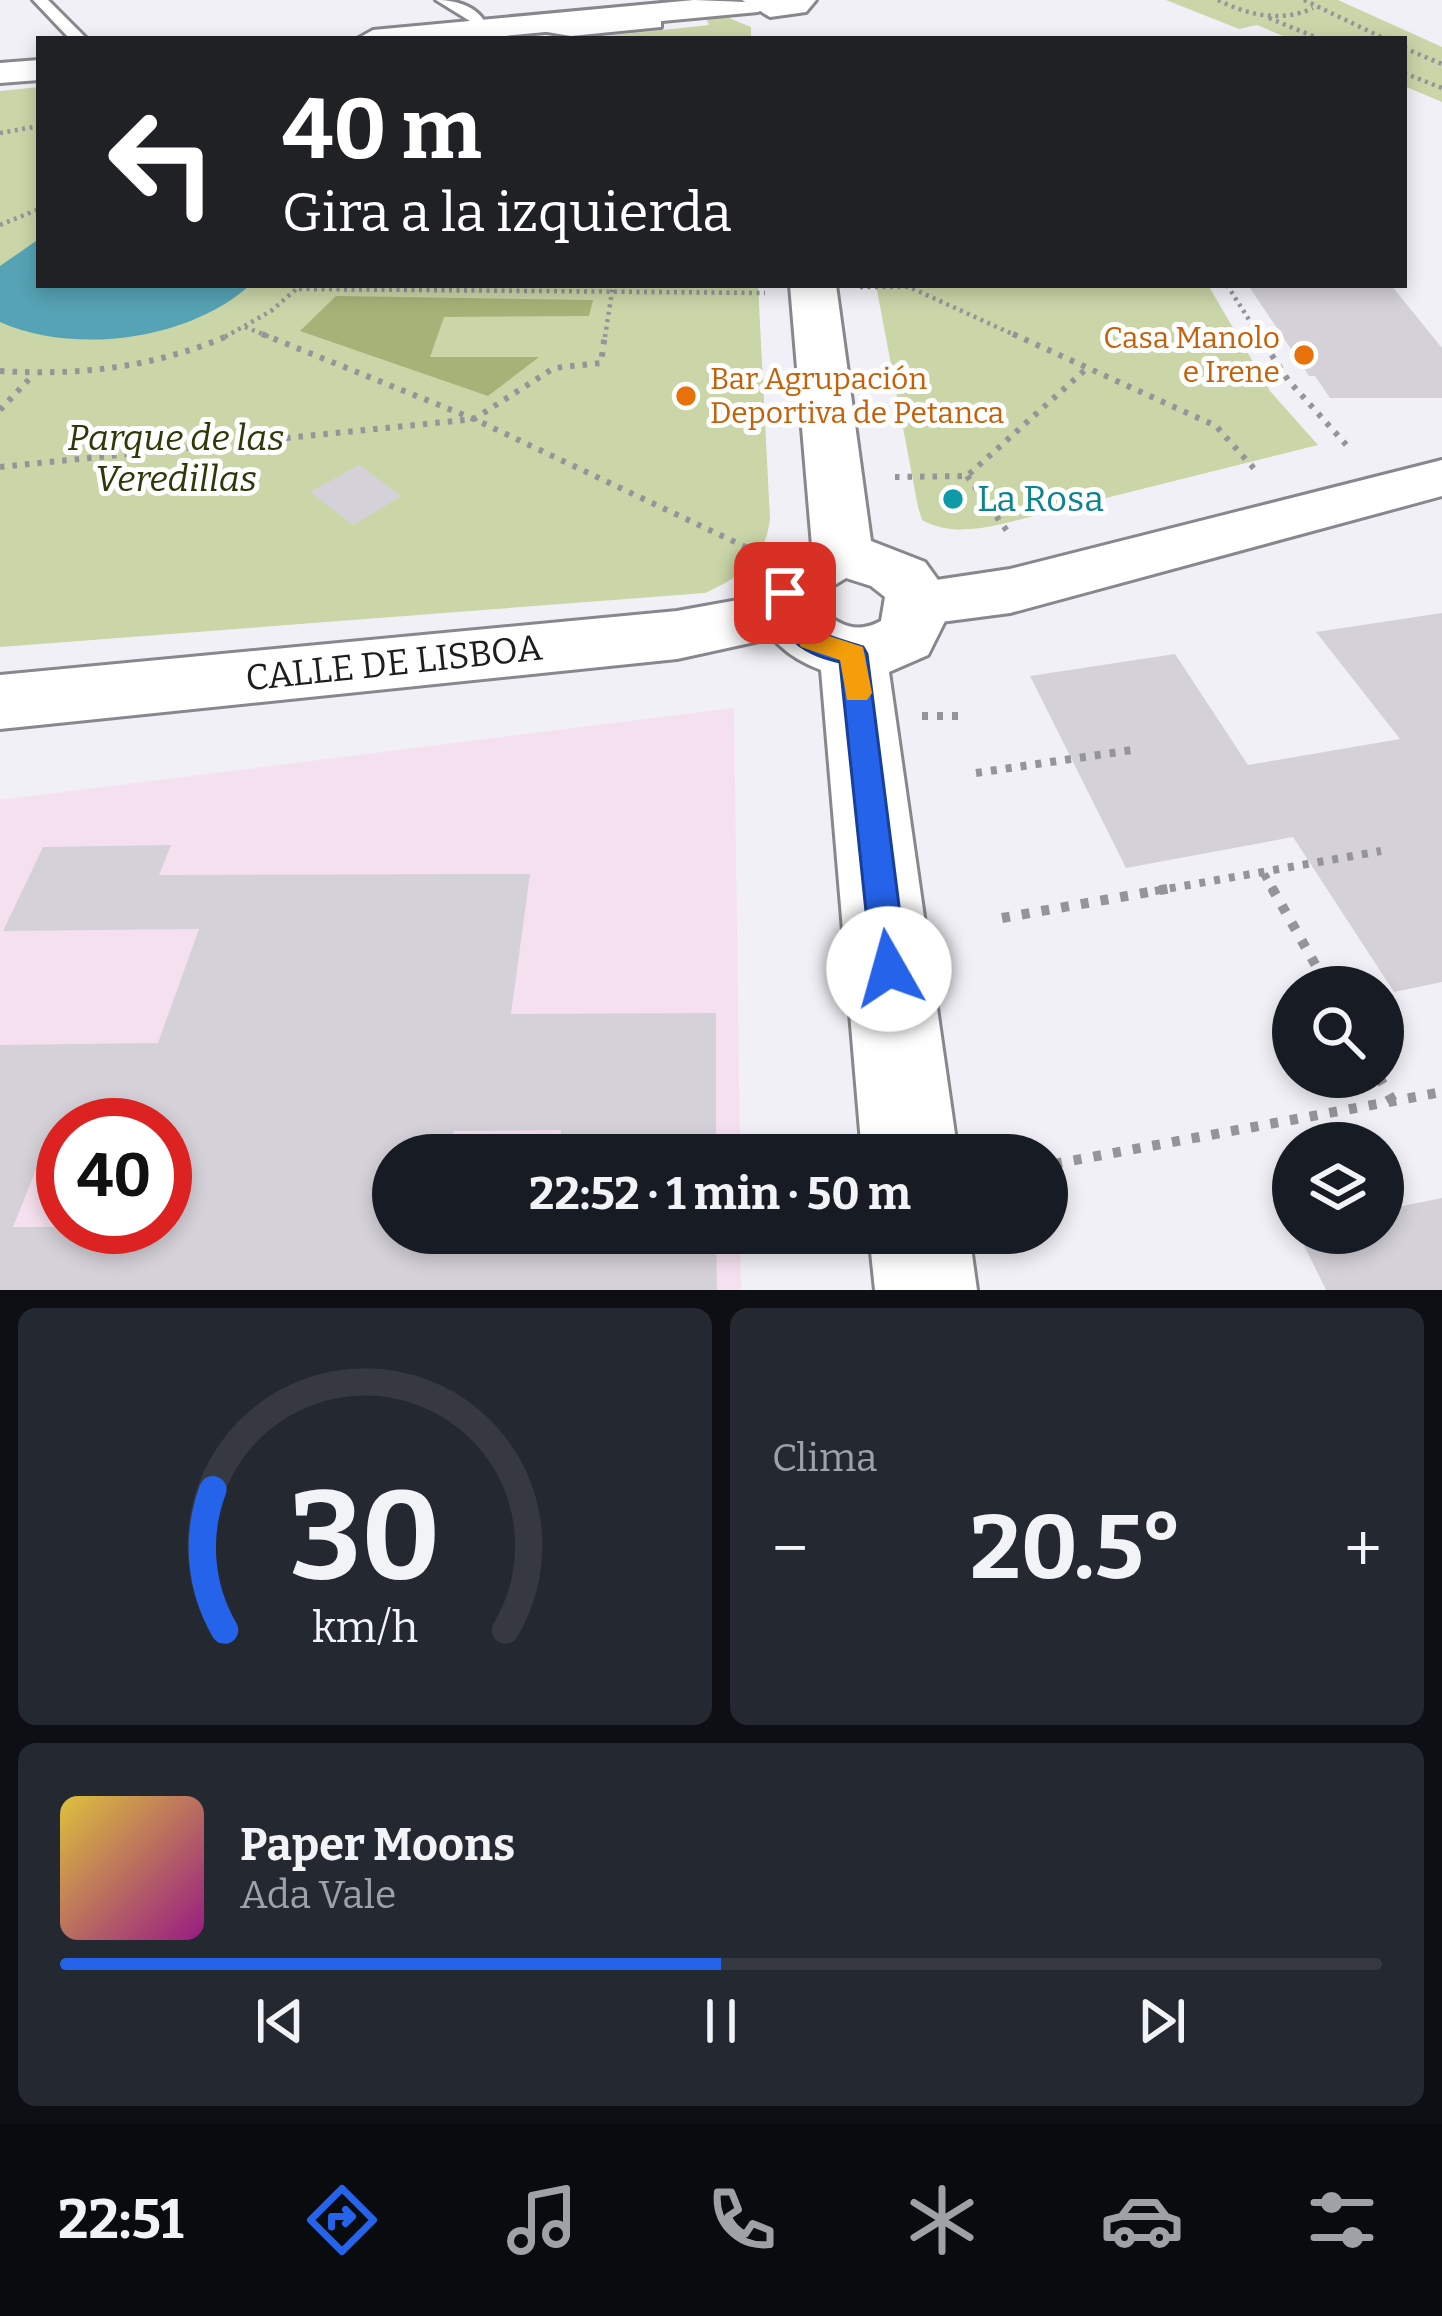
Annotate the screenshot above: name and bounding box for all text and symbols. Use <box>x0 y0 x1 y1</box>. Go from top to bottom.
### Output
text: 40 m <box>282 79 482 180</box>
icon: left <box>84 84 240 240</box>
text: Gira a la izquierda <box>282 181 732 245</box>
place label: Casa Manolo e Irene <box>1103 320 1280 390</box>
marker: Casa Manolo e Irene <box>1291 342 1317 368</box>
place label: Bar Agrupación Deportiva de Petanca <box>710 361 1004 431</box>
marker: Bar Agrupación Deportiva de Petanca <box>673 383 699 409</box>
park label: Parque de las Veredillas <box>68 416 284 501</box>
place label: La Rosa <box>977 477 1104 521</box>
marker: La Rosa <box>940 486 966 512</box>
pin <box>734 542 836 644</box>
icon: arrive <box>752 560 818 626</box>
street label: CALLE DE LISBOA <box>243 625 545 700</box>
position arrow <box>826 906 952 1032</box>
map controls <box>1272 966 1404 1254</box>
button: search <box>1272 966 1404 1098</box>
speed limit sign: 40 <box>36 1098 192 1254</box>
button: layers <box>1272 1122 1404 1254</box>
text: 22:52 · 1 min · 50 m <box>529 1167 911 1221</box>
text: Clima <box>772 1435 877 1481</box>
text: 30 <box>289 1462 441 1612</box>
text: 20.5° <box>970 1494 1183 1602</box>
text: − <box>772 1509 808 1588</box>
text: + <box>1344 1509 1382 1588</box>
text: km/h <box>312 1601 418 1652</box>
text: Paper Moons <box>240 1818 515 1872</box>
text: Ada Vale <box>240 1872 396 1918</box>
icon: previous <box>247 1988 313 2054</box>
icon: pause <box>688 1988 754 2054</box>
icon: next <box>1129 1988 1195 2054</box>
icon: directions <box>300 2178 384 2262</box>
icon: music <box>500 2178 584 2262</box>
icon: phone <box>700 2178 784 2262</box>
icon: climate <box>900 2178 984 2262</box>
icon: car <box>1100 2178 1184 2262</box>
icon: filters <box>1300 2178 1384 2262</box>
text: 22:51 <box>58 2188 184 2252</box>

